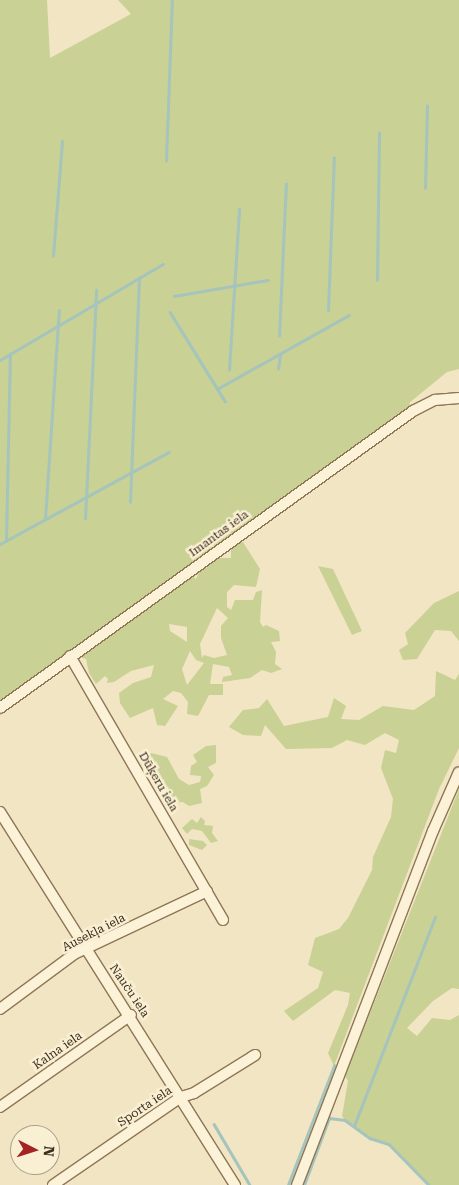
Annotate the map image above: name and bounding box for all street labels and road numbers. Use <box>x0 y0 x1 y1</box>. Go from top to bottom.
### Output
street label: Imantas iela <box>187 508 251 560</box>
street label: Dūķeru iela <box>135 750 181 814</box>
street label: Ausekļa iela <box>60 911 128 955</box>
street label: Nauču iela <box>106 962 152 1020</box>
street label: Kalna iela <box>31 1029 85 1073</box>
street label: Sporta iela <box>115 1084 175 1130</box>

